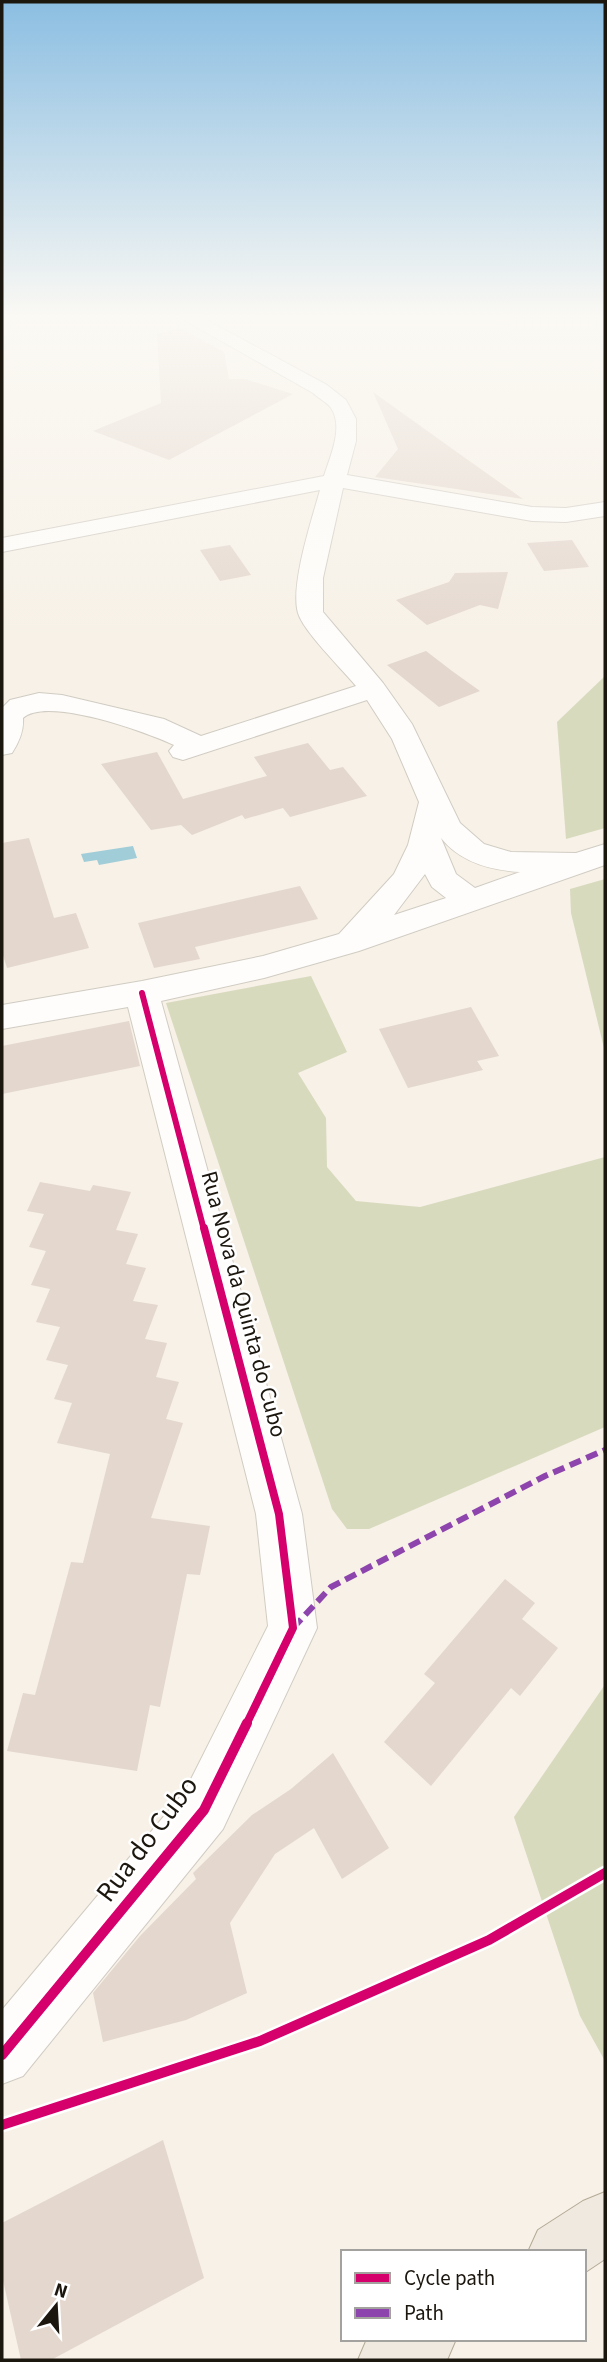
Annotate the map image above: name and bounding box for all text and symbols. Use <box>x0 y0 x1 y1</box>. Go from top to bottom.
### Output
street label: Rua Nova da Quinta do Cubo <box>193 1167 295 1441</box>
street label: Rua do Cubo <box>86 1768 208 1910</box>
legend <box>341 2250 586 2341</box>
text: Cycle path <box>404 2263 495 2293</box>
north arrow <box>21 2271 91 2341</box>
text: N <box>51 2276 71 2306</box>
text: Path <box>404 2298 444 2328</box>

